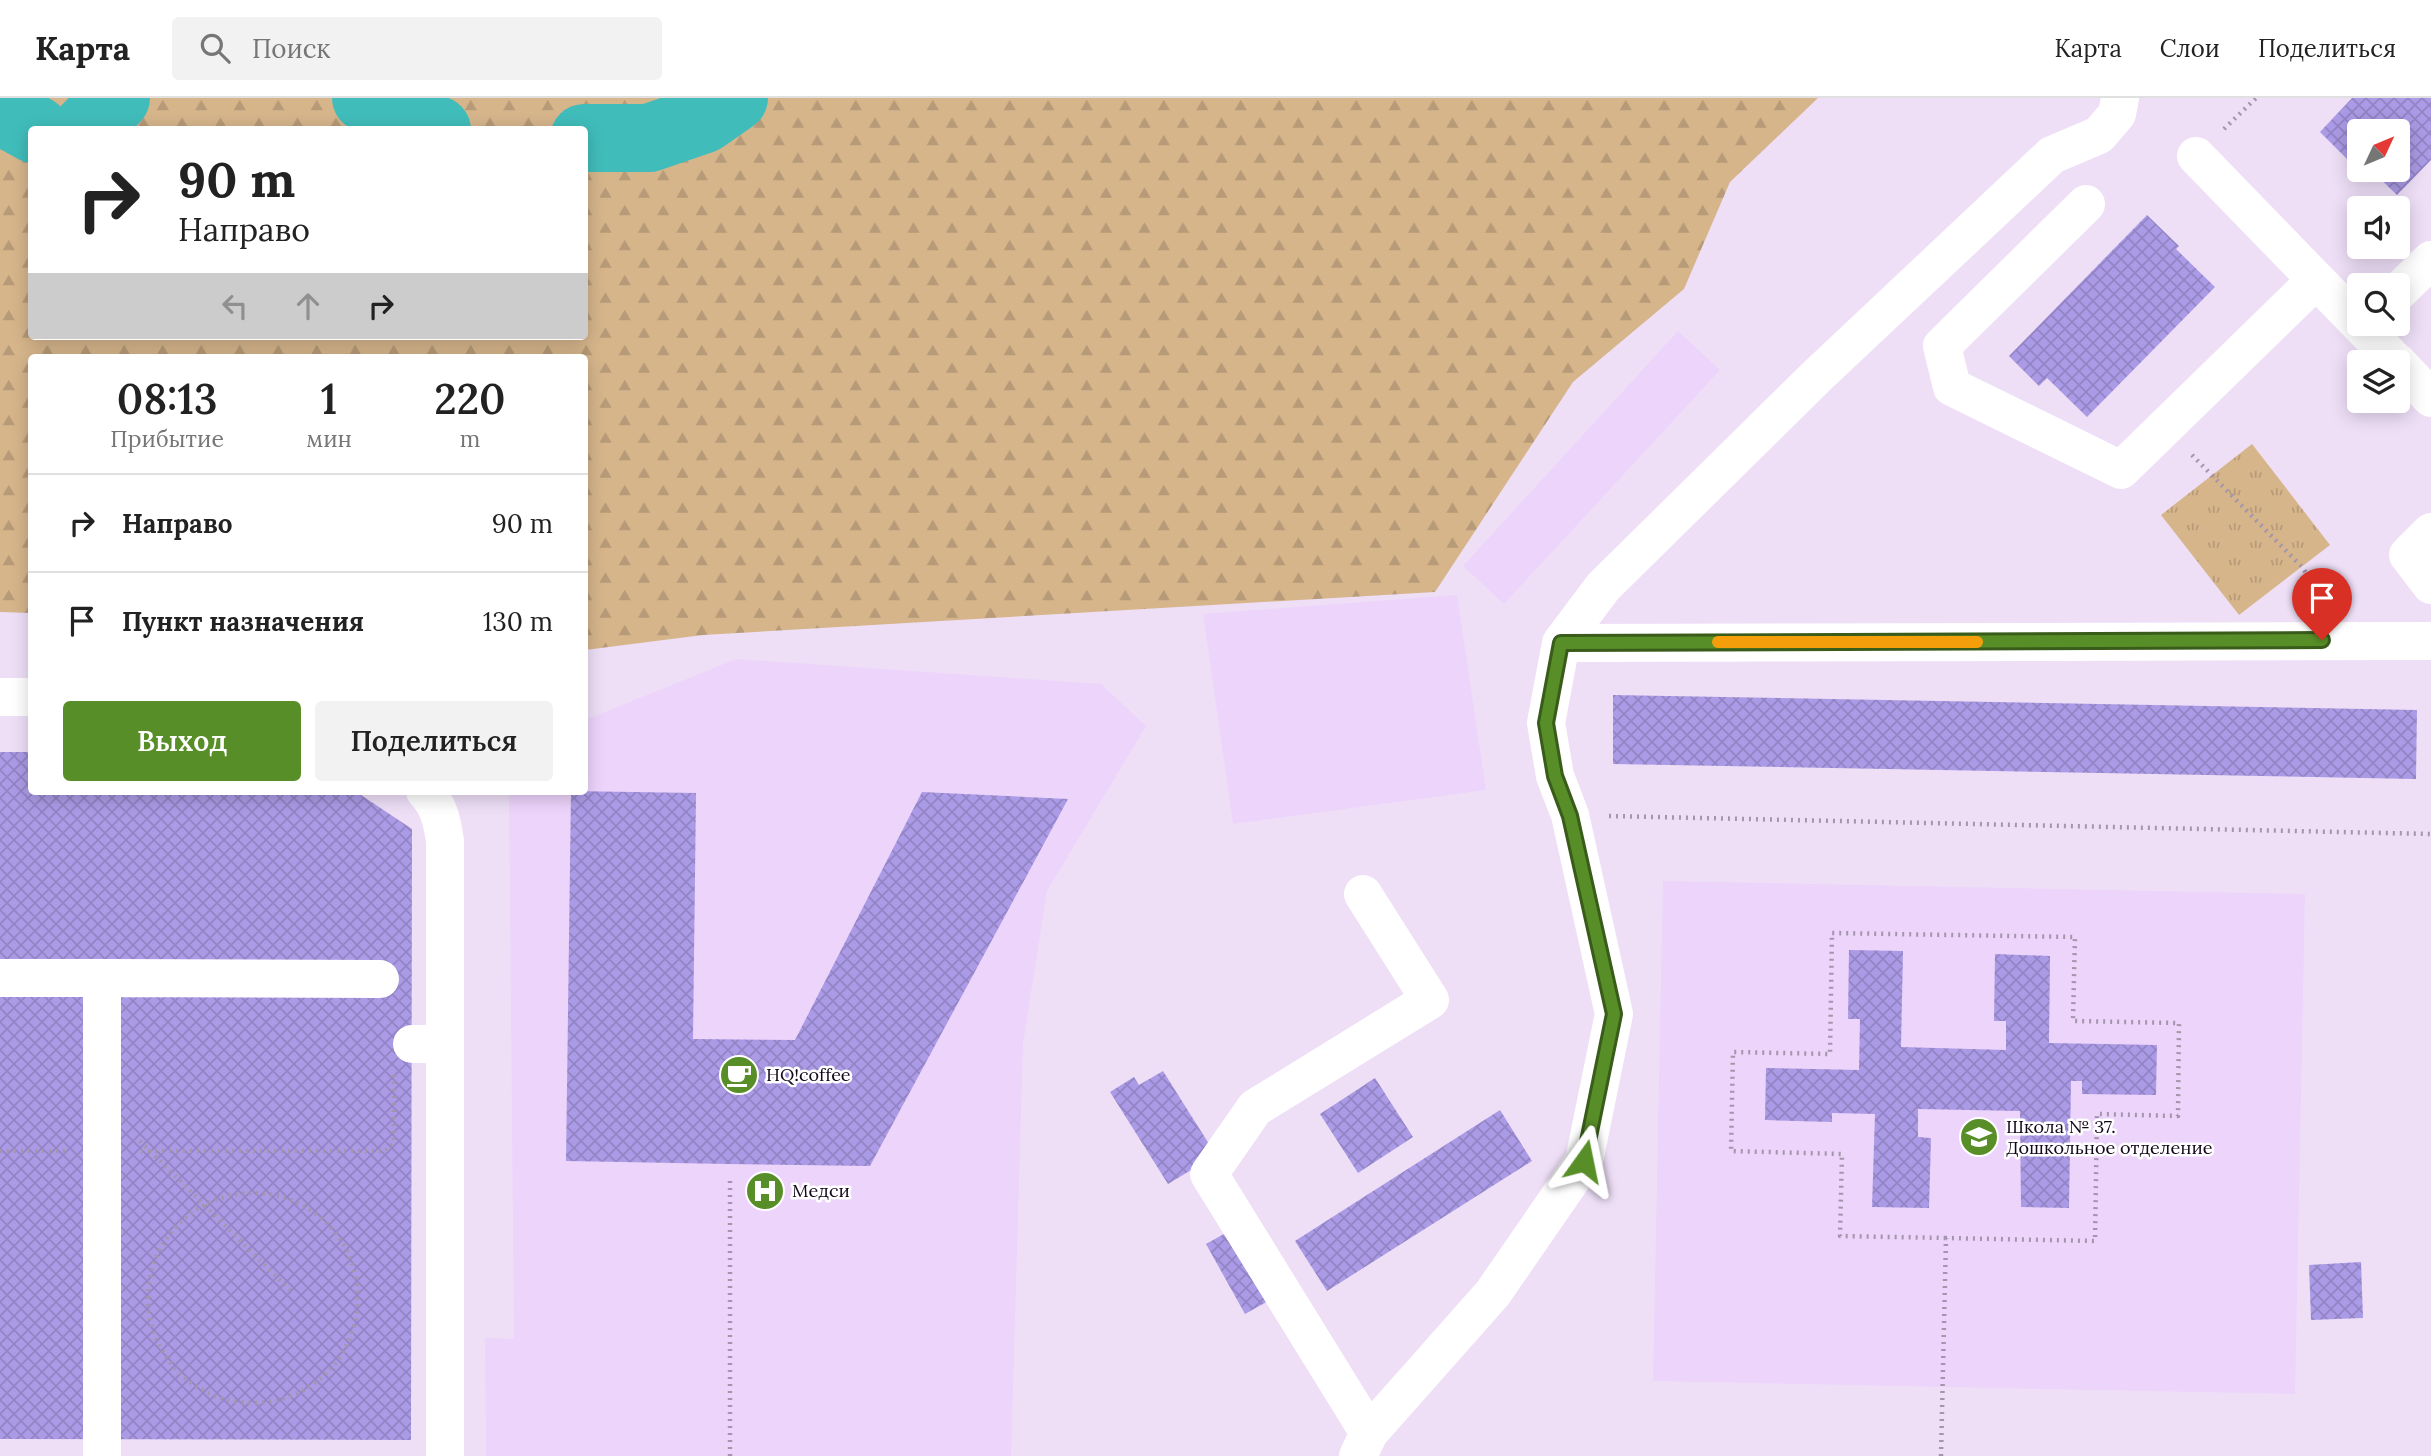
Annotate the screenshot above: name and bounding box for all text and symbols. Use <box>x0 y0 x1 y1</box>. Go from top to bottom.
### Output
search box <box>172 17 662 80</box>
text: Карта <box>35 27 130 69</box>
icon: search <box>196 29 234 67</box>
text: Поиск <box>252 32 331 65</box>
text: Карта <box>2054 33 2122 64</box>
text: Слои <box>2160 33 2220 64</box>
text: Поделиться <box>2258 33 2396 64</box>
north arrow <box>2347 119 2410 182</box>
map controls <box>2347 119 2410 413</box>
text: 90 m <box>178 148 295 210</box>
icon: right <box>63 154 154 245</box>
button: sound <box>2347 196 2410 259</box>
text: Направо <box>178 209 310 250</box>
button: search <box>2347 273 2410 336</box>
icon: left <box>216 287 254 325</box>
icon: ahead <box>289 287 327 325</box>
icon: right <box>362 287 400 325</box>
button: layers <box>2347 350 2410 413</box>
text: 08:13 <box>117 372 218 426</box>
text: 1 <box>321 372 337 426</box>
text: 220 <box>434 372 506 426</box>
text: Прибытие <box>110 424 224 453</box>
text: мин <box>306 424 352 453</box>
text: m <box>460 424 480 453</box>
icon: right <box>63 504 101 542</box>
text: Направо <box>122 507 233 540</box>
text: 90 m <box>492 507 553 540</box>
pin <box>2292 568 2352 640</box>
icon: arrive <box>2303 579 2341 617</box>
icon: arrive <box>63 602 101 640</box>
text: Пункт назначения <box>122 605 364 638</box>
text: 130 m <box>483 605 553 638</box>
button: Выход <box>63 701 301 781</box>
button: Поделиться <box>315 701 553 781</box>
cafe icon: HQ!coffee <box>718 1054 760 1096</box>
place label: HQ!coffee <box>766 1063 851 1086</box>
place label: Школа № 37. Дошкольное отделение <box>2006 1115 2213 1159</box>
school or university icon: Школа № 37. Дошкольное отделение <box>1958 1116 2000 1158</box>
position arrow <box>1547 1124 1621 1198</box>
hospital icon: Медси <box>744 1170 786 1212</box>
place label: Медси <box>792 1179 850 1202</box>

